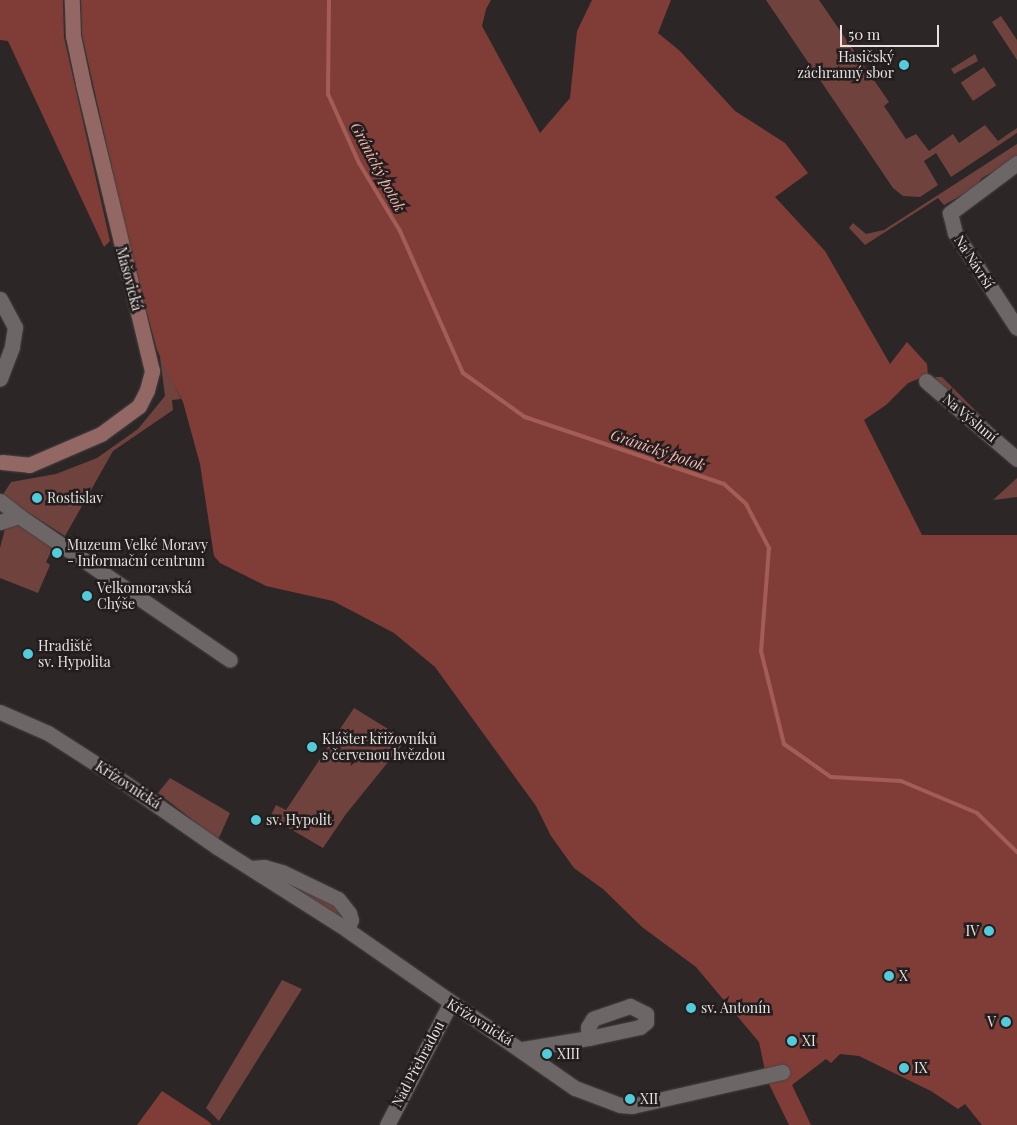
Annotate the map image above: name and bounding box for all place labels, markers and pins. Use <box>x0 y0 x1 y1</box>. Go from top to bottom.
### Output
place label: Hasičský záchranný sbor <box>797 49 894 82</box>
marker: Hasičský záchranný sbor <box>898 59 910 71</box>
place label: Rostislav <box>47 490 103 506</box>
marker: Rostislav <box>31 492 43 504</box>
place label: Muzeum Velké Moravy - Informační centrum <box>67 537 209 570</box>
marker: Muzeum Velké Moravy - Informační centrum <box>51 547 63 559</box>
place label: Velkomoravská Chýše <box>97 580 192 612</box>
marker: Velkomoravská Chýše <box>81 590 93 602</box>
place label: Hradiště sv. Hypolita <box>38 638 111 670</box>
marker: Hradiště sv. Hypolita <box>22 648 34 660</box>
place label: Klášter křižovníků s červenou hvězdou <box>322 731 446 764</box>
marker: Klášter křižovníků s červenou hvězdou <box>306 741 318 753</box>
place label: sv. Hypolit <box>266 812 332 828</box>
marker: sv. Hypolit <box>250 814 262 826</box>
place label: IV <box>965 923 979 939</box>
marker: IV <box>983 925 995 937</box>
place label: X <box>899 968 908 984</box>
marker: X <box>883 970 895 982</box>
place label: sv. Antonín <box>701 1000 771 1016</box>
marker: sv. Antonín <box>685 1002 697 1014</box>
place label: V <box>987 1014 996 1030</box>
marker: V <box>1000 1016 1012 1028</box>
place label: XI <box>802 1033 816 1049</box>
marker: XI <box>786 1035 798 1047</box>
place label: XIII <box>557 1046 580 1062</box>
marker: XIII <box>541 1048 553 1060</box>
place label: IX <box>914 1060 928 1076</box>
marker: IX <box>898 1062 910 1074</box>
place label: XII <box>640 1091 658 1107</box>
marker: XII <box>624 1093 636 1105</box>

